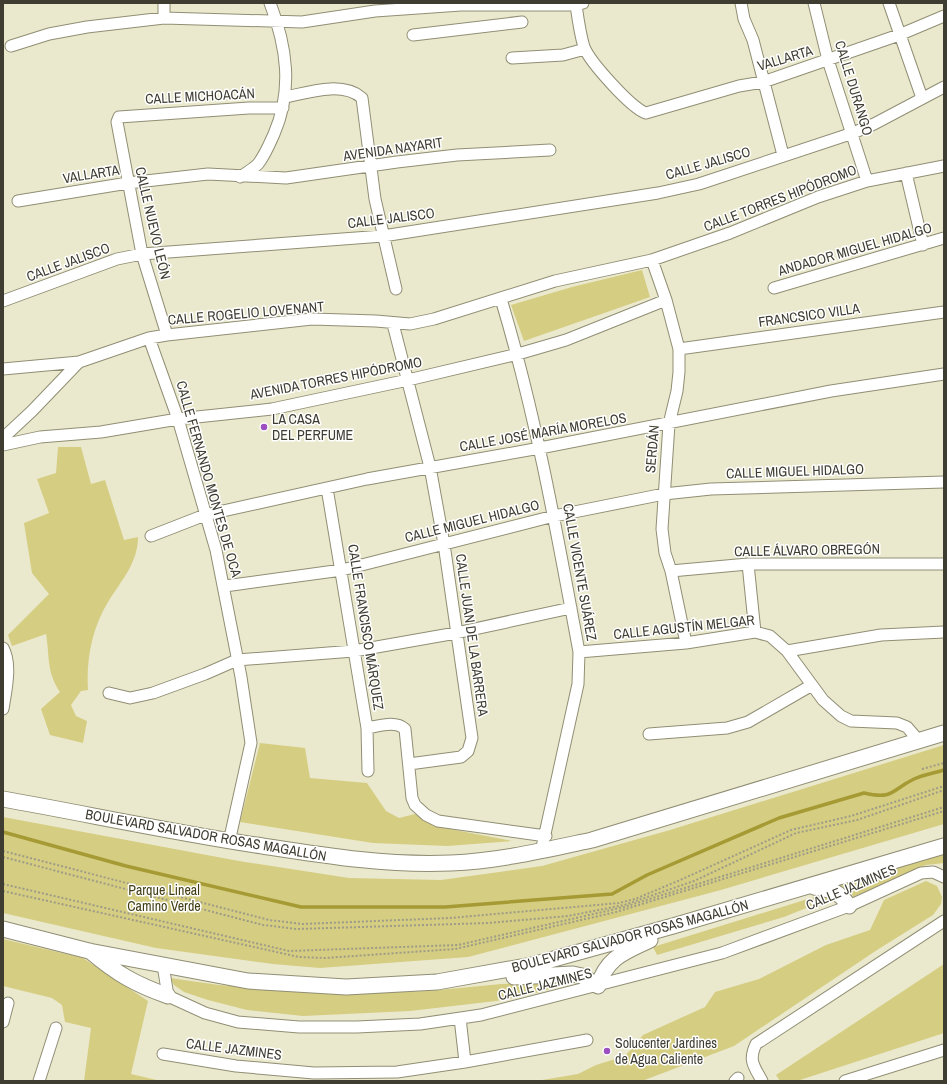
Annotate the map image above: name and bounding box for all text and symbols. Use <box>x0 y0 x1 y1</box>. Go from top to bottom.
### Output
street label: CALLE DURANGO <box>831 38 877 138</box>
street label: VALLARTA <box>755 41 815 75</box>
street label: CALLE MICHOACÁN <box>145 84 255 108</box>
street label: AVENIDA NAYARIT <box>341 133 444 165</box>
street label: CALLE JALISCO <box>664 142 753 184</box>
street label: CALLE TORRES HIPÓDROMO <box>701 160 859 235</box>
street label: VALLARTA <box>62 161 121 187</box>
street label: CALLE NUEVO LEÓN <box>131 165 175 281</box>
street label: CALLE JALISCO <box>347 204 436 232</box>
street label: ANDADOR MIGUEL HIDALGO <box>775 218 934 280</box>
street label: CALLE JALISCO <box>24 239 112 285</box>
street label: CALLE ROGELIO LOVENANT <box>167 297 325 329</box>
street label: FRANCSICO VILLA <box>757 299 861 331</box>
street label: AVENIDA TORRES HIPÓDROMO <box>247 352 424 404</box>
street label: CALLE FERNANDO MONTES DE OCA <box>172 379 246 580</box>
street label: CALLE JOSÉ MARÍA MORELOS <box>458 408 628 456</box>
place label: LA CASA DEL PERFUME <box>272 410 353 444</box>
marker: LA CASA DEL PERFUME <box>259 422 269 432</box>
street label: SERDÁN <box>641 424 663 474</box>
street label: CALLE MIGUEL HIDALGO <box>726 460 864 482</box>
street label: CALLE MIGUEL HIDALGO <box>403 496 541 546</box>
street label: CALLE VICENTE SUÁREZ <box>559 502 601 642</box>
street label: CALLE ÁLVARO OBREGÓN <box>734 540 880 560</box>
street label: CALLE FRANCISCO MÁRQUEZ <box>344 543 388 711</box>
street label: CALLE JUAN DE LA BARRERA <box>452 553 492 718</box>
street label: CALLE AGUSTÍN MELGAR <box>613 611 755 643</box>
street label: BOULEVARD SALVADOR ROSAS MAGALLÓN <box>84 805 328 865</box>
street label: CALLE JAZMINES <box>803 860 899 914</box>
park label: Parque Lineal Camino Verde <box>127 881 201 915</box>
street label: BOULEVARD SALVADOR ROSAS MAGALLÓN <box>510 896 750 976</box>
street label: CALLE JAZMINES <box>496 964 594 1004</box>
street label: CALLE JAZMINES <box>185 1034 283 1064</box>
place label: Solucenter Jardines de Agua Caliente <box>615 1034 717 1068</box>
marker: Solucenter Jardines de Agua Caliente <box>602 1046 612 1056</box>

